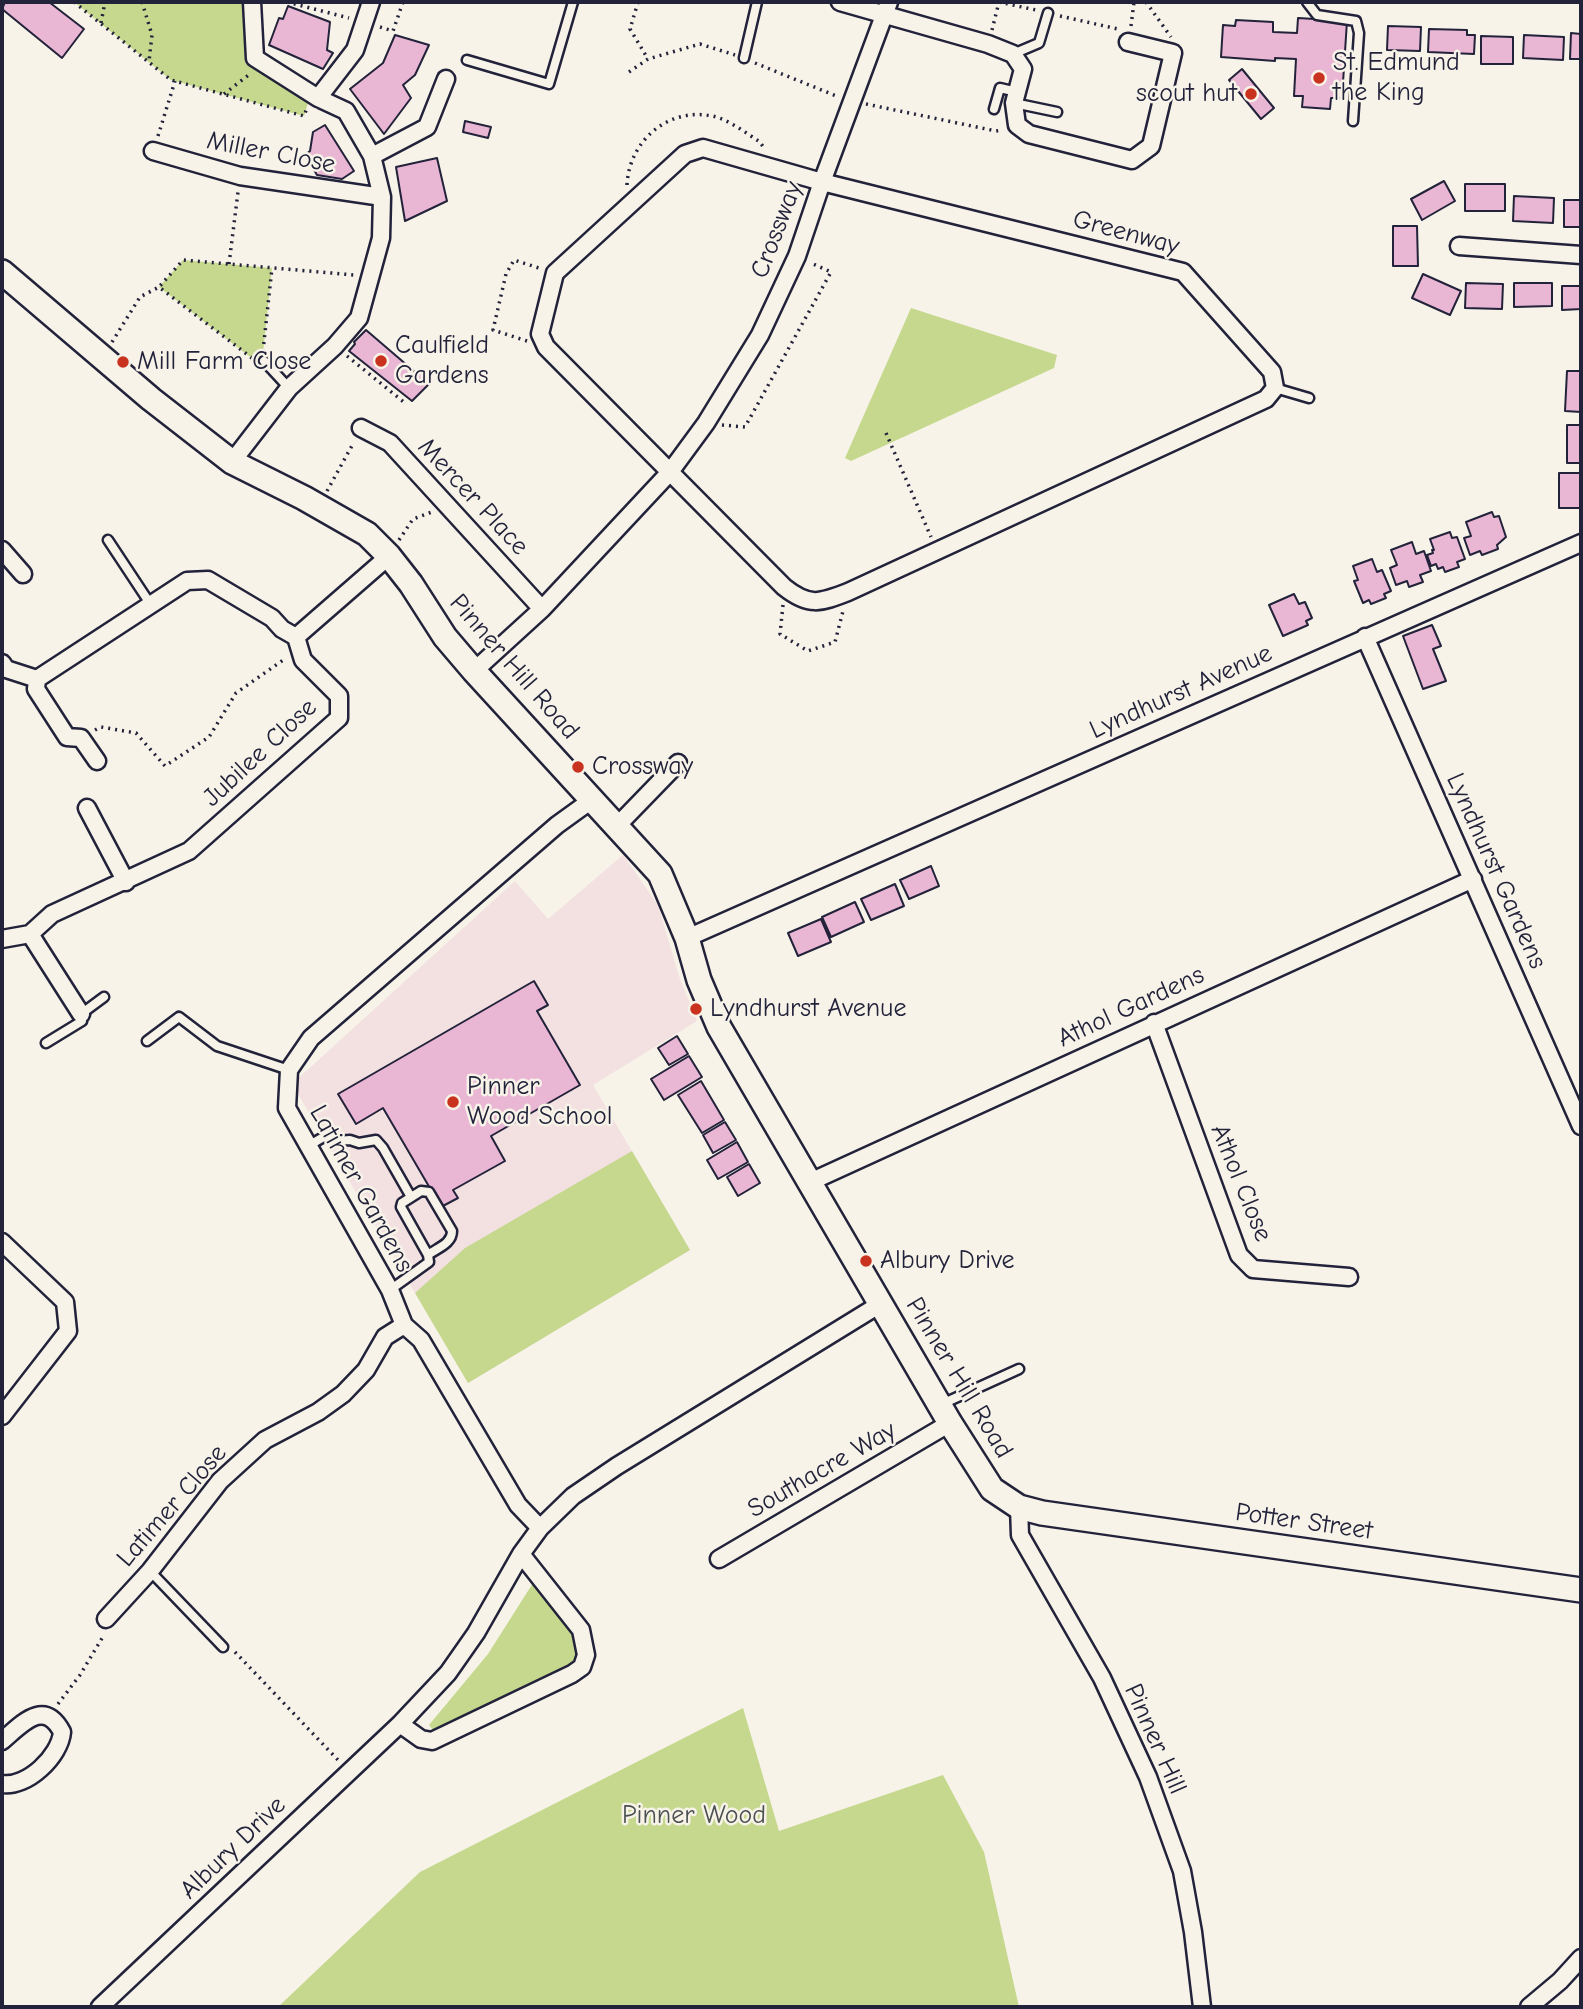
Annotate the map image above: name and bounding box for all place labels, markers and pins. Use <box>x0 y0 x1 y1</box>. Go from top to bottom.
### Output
place label: St. Edmund the King <box>1333 47 1460 108</box>
marker: St. Edmund the King <box>1311 70 1327 86</box>
place label: scout hut <box>1136 78 1237 110</box>
marker: scout hut <box>1243 86 1259 102</box>
place label: Caulfield Gardens <box>395 330 489 392</box>
place label: Mill Farm Close <box>137 346 311 378</box>
marker: Caulfield Gardens <box>373 353 389 369</box>
marker: Mill Farm Close <box>115 354 131 370</box>
place label: Crossway <box>592 751 693 783</box>
marker: Crossway <box>570 759 586 775</box>
place label: Lyndhurst Avenue <box>710 993 906 1025</box>
marker: Lyndhurst Avenue <box>688 1001 704 1017</box>
place label: Pinner Wood School <box>467 1071 612 1132</box>
marker: Pinner Wood School <box>445 1094 461 1110</box>
place label: Albury Drive <box>880 1245 1015 1277</box>
marker: Albury Drive <box>858 1253 874 1269</box>

